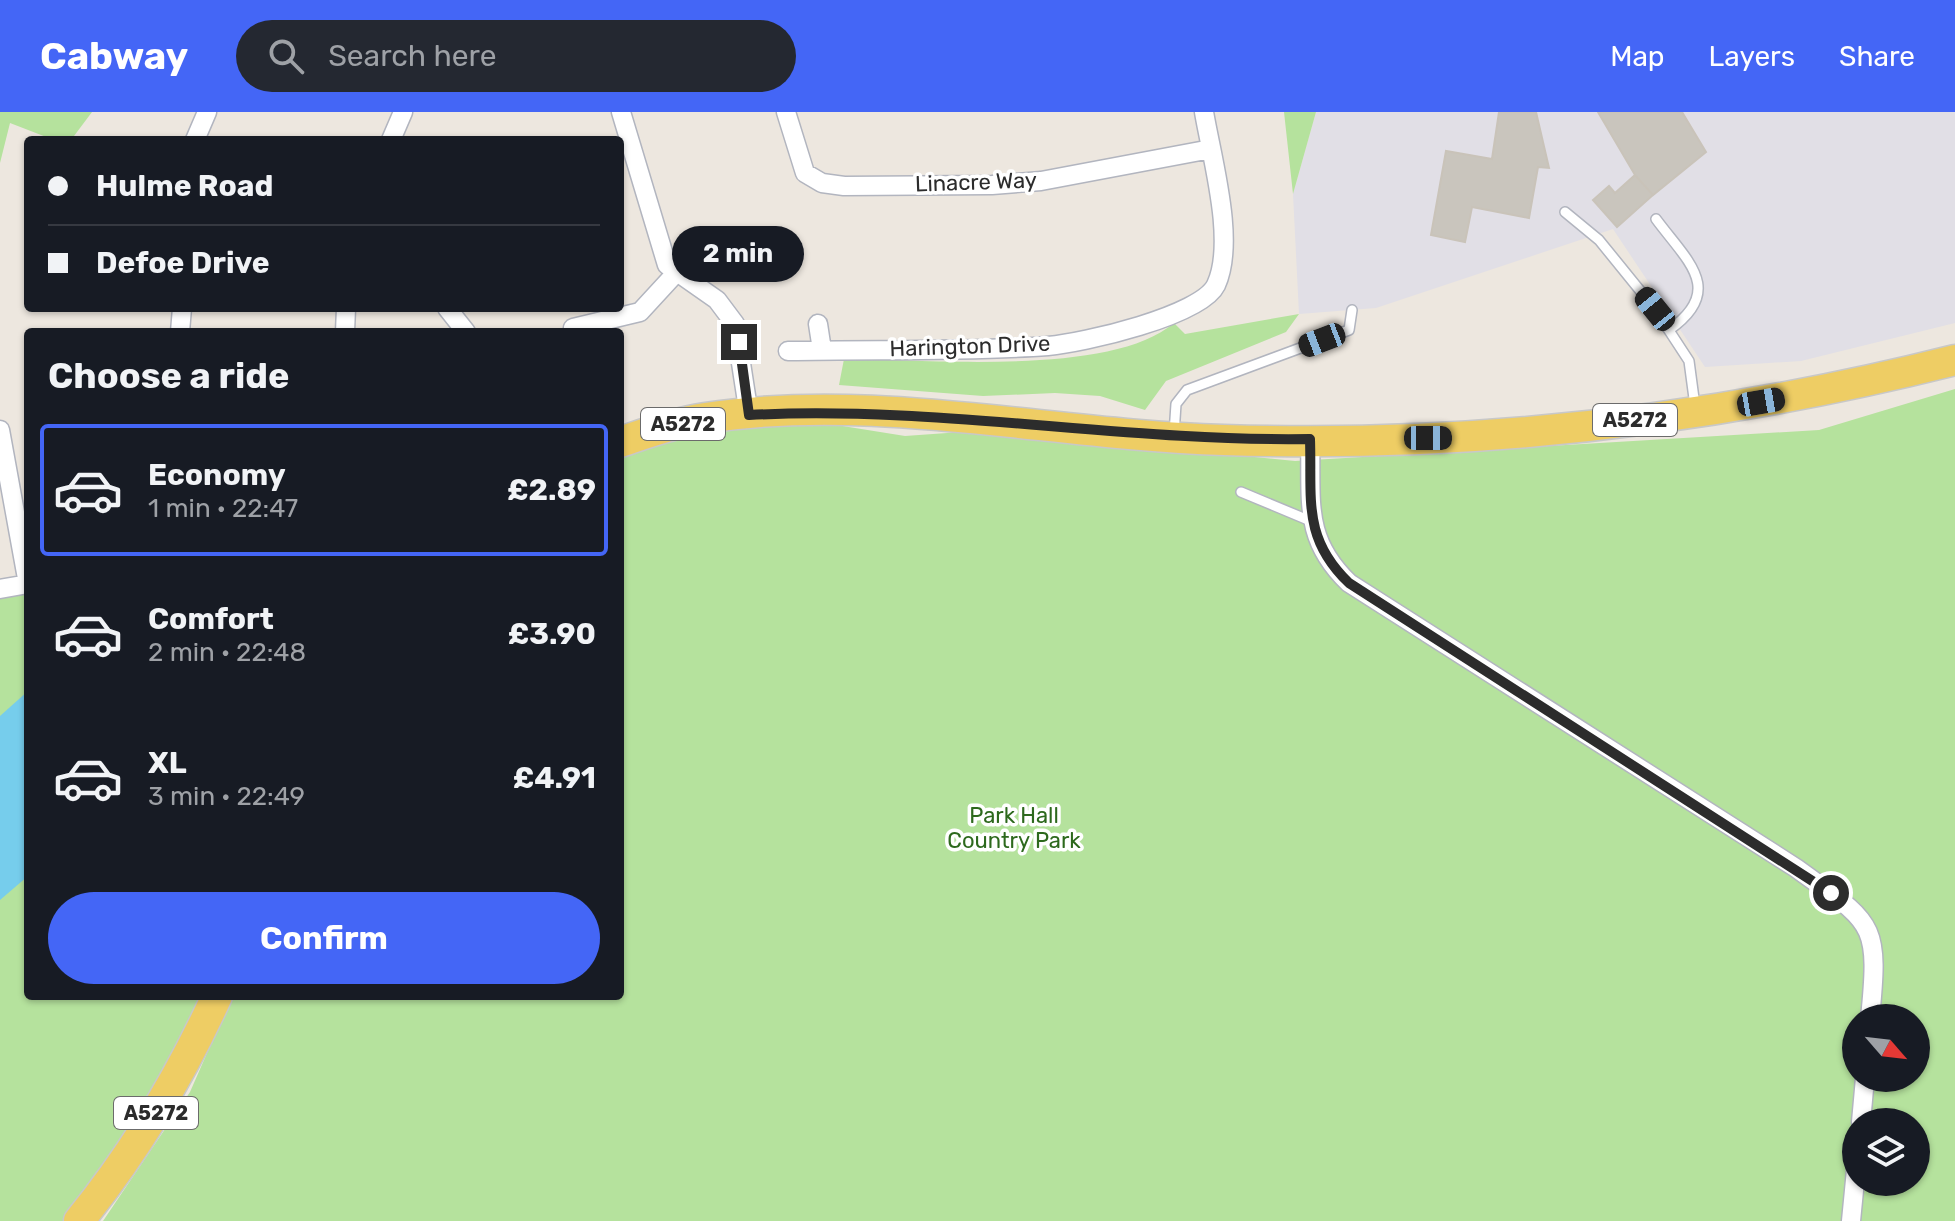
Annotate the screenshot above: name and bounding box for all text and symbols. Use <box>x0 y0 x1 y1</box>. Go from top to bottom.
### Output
search box <box>236 20 796 92</box>
text: Cabway <box>40 33 188 79</box>
icon: search <box>264 34 308 78</box>
text: Search here <box>328 38 496 74</box>
text: Map <box>1610 40 1665 73</box>
text: Layers <box>1709 40 1795 73</box>
text: Share <box>1839 40 1915 73</box>
street label: Linacre Way <box>915 166 1037 198</box>
text: Hulme Road <box>96 168 273 204</box>
callout: 2 min <box>673 226 805 282</box>
text: 2 min <box>703 238 773 269</box>
text: Defoe Drive <box>96 245 270 281</box>
car <box>1631 283 1679 335</box>
car <box>1295 320 1349 360</box>
route end <box>721 324 757 360</box>
street label: Harington Drive <box>889 330 1051 362</box>
text: Choose a ride <box>48 354 289 397</box>
car <box>1735 386 1787 418</box>
road number: A5272 <box>1593 404 1677 436</box>
road number: A5272 <box>641 408 725 440</box>
car <box>1404 426 1452 450</box>
icon: car <box>52 454 124 526</box>
text: Economy <box>148 457 286 493</box>
text: £2.89 <box>507 472 596 508</box>
text: 1 min · 22:47 <box>148 493 298 524</box>
icon: car <box>52 598 124 670</box>
text: Comfort <box>148 601 274 637</box>
text: £3.90 <box>508 616 596 652</box>
text: 2 min · 22:48 <box>148 637 306 668</box>
icon: car <box>52 742 124 814</box>
text: XL <box>148 745 187 781</box>
text: £4.91 <box>513 760 596 796</box>
text: 3 min · 22:49 <box>148 781 305 812</box>
park label: Park Hall Country Park <box>947 802 1081 854</box>
route start <box>1813 875 1849 911</box>
button: Confirm <box>48 892 600 984</box>
north arrow <box>1842 1004 1930 1092</box>
map controls <box>1842 1004 1930 1196</box>
road number: A5272 <box>114 1097 198 1129</box>
button: layers <box>1842 1108 1930 1196</box>

